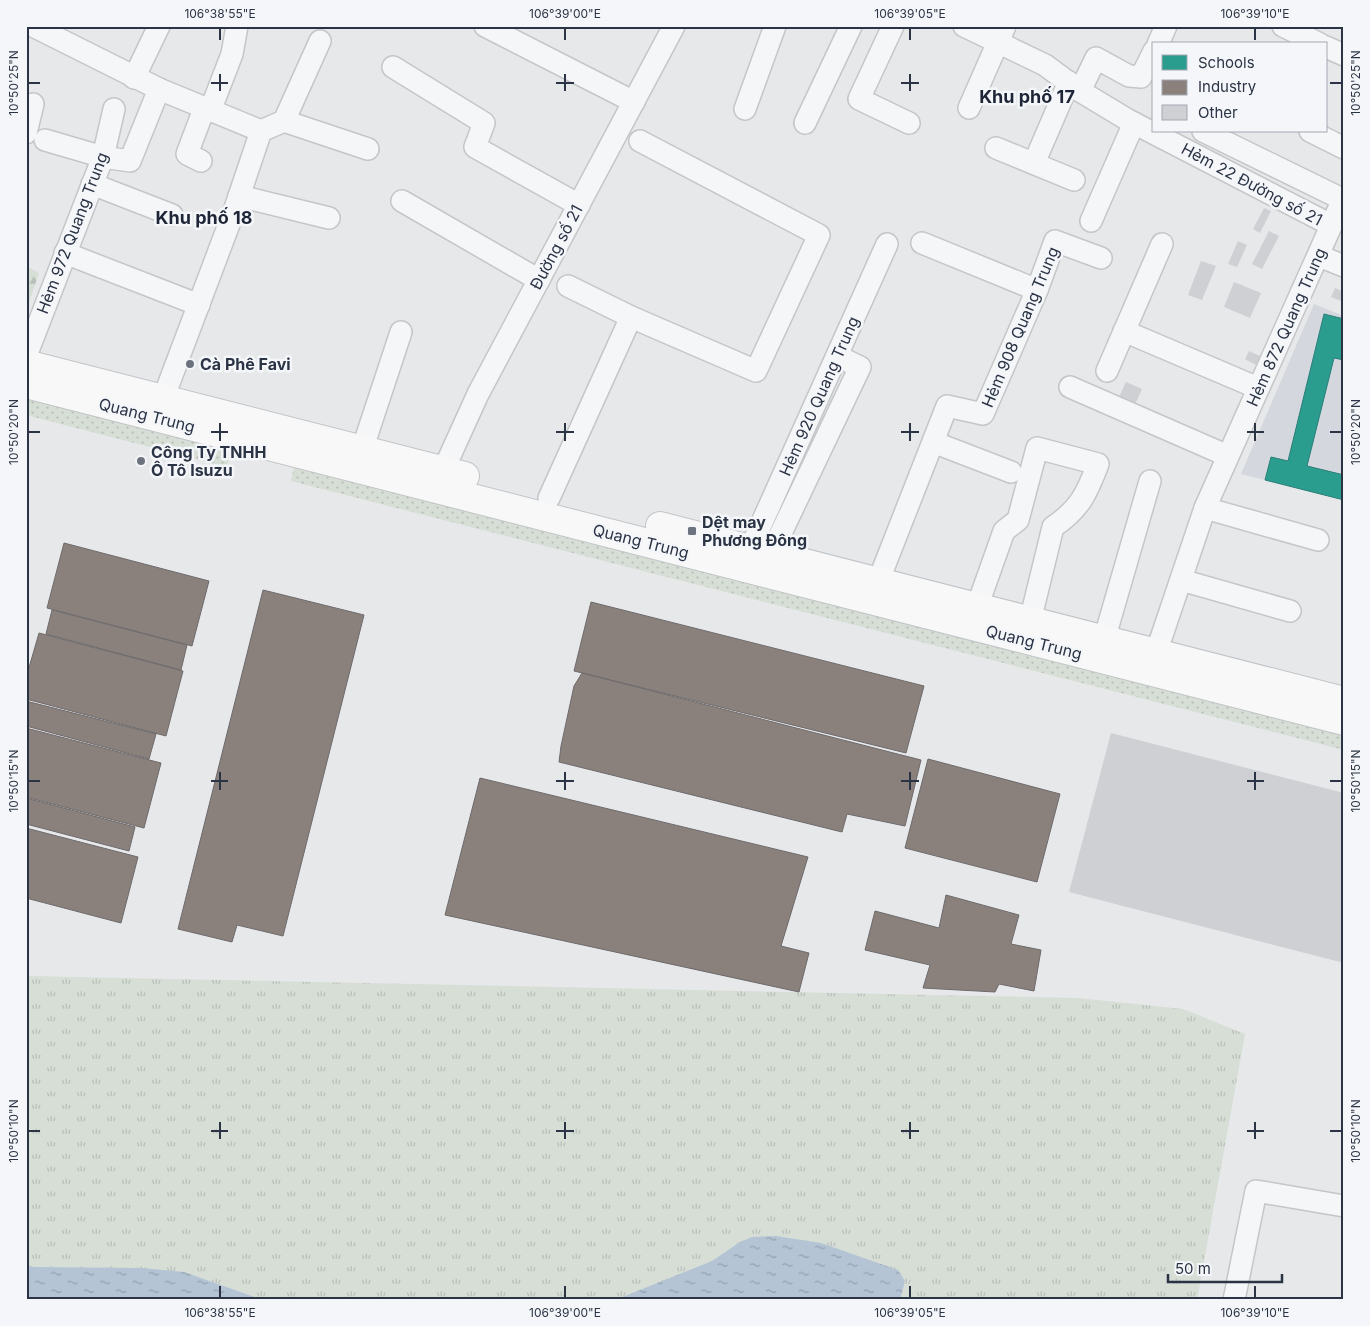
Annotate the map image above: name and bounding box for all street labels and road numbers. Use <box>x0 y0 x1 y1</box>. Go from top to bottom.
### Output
street label: Hẻm 22 Đường số 21 <box>1178 138 1326 230</box>
street label: Hẻm 972 Quang Trung <box>32 149 112 317</box>
street label: Đường số 21 <box>525 201 587 293</box>
street label: Hẻm 908 Quang Trung <box>977 244 1063 410</box>
street label: Hẻm 872 Quang Trung <box>1242 245 1330 409</box>
street label: Hẻm 920 Quang Trung <box>775 313 863 479</box>
street label: Quang Trung <box>97 393 197 437</box>
street label: Quang Trung <box>591 519 691 563</box>
street label: Quang Trung <box>984 620 1084 664</box>

